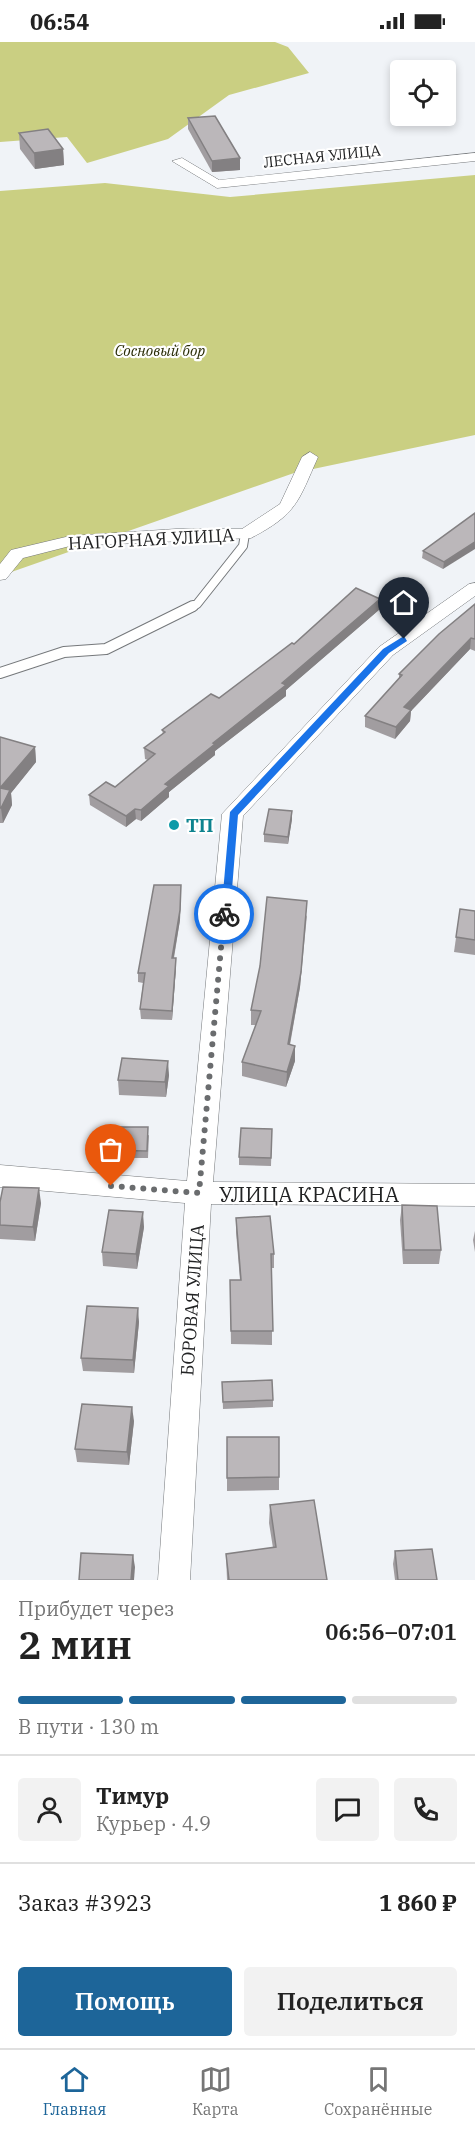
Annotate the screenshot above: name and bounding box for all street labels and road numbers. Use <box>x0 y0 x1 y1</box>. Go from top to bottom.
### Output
street label: ЛЕСНАЯ УЛИЦА <box>262 140 382 172</box>
street label: НАГОРНАЯ УЛИЦА <box>67 523 235 555</box>
street label: УЛИЦА КРАСИНА <box>219 1180 400 1208</box>
street label: БОРОВАЯ УЛИЦА <box>175 1223 209 1377</box>

